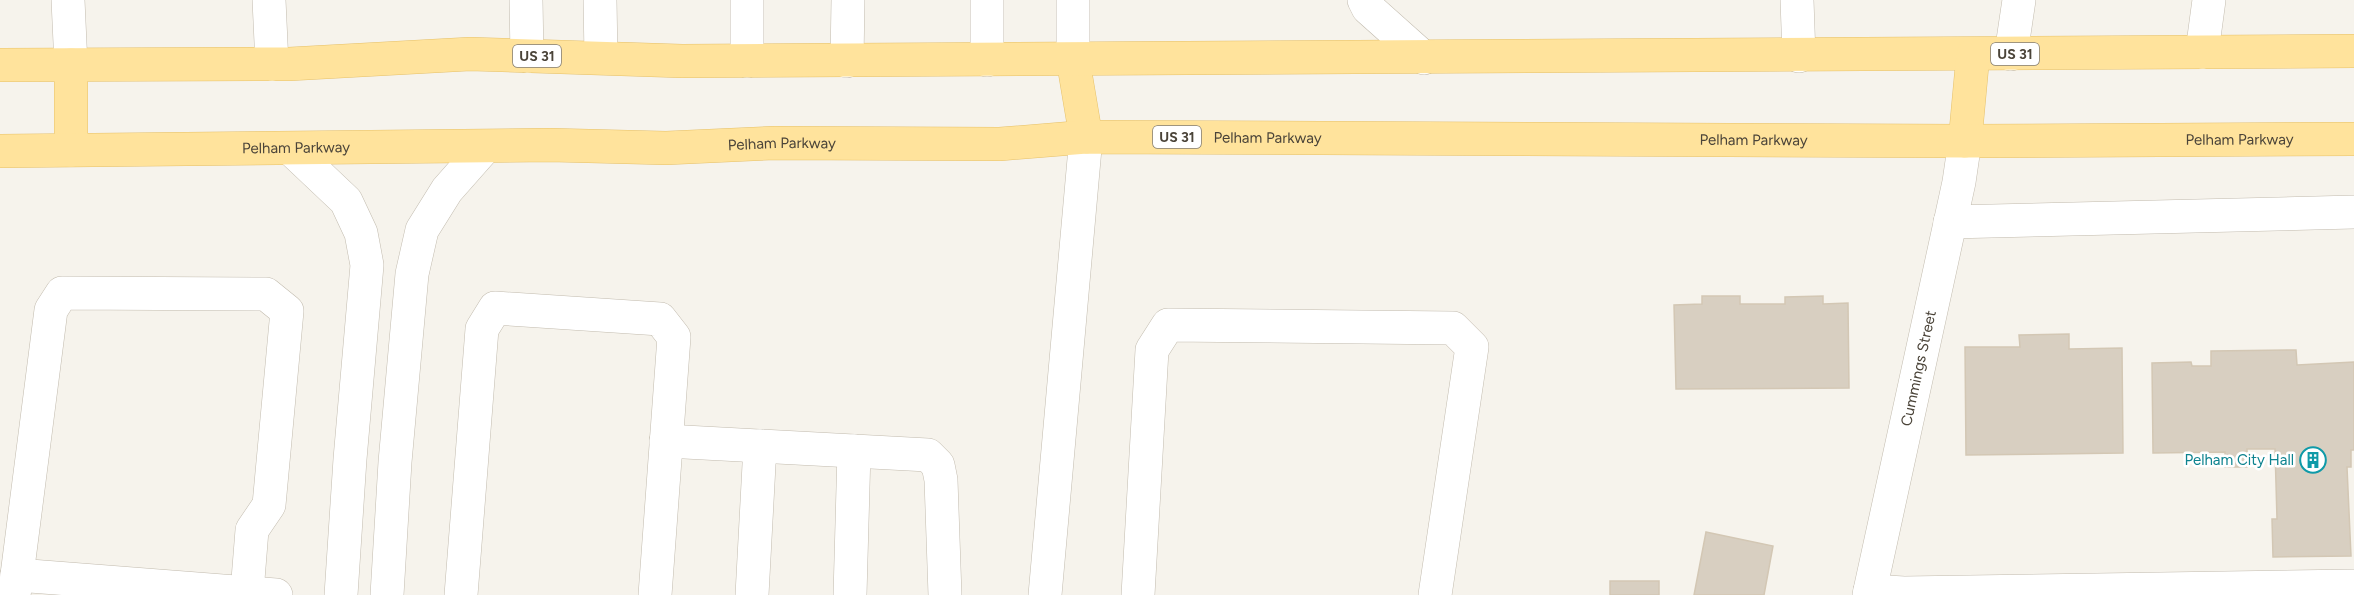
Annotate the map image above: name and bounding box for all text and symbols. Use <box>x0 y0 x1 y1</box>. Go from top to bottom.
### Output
road number: US 31 <box>1991 43 2039 65</box>
road number: US 31 <box>513 45 561 67</box>
road number: US 31 <box>1153 126 1201 148</box>
street label: Pelham Parkway <box>1213 129 1322 147</box>
street label: Pelham Parkway <box>2185 130 2294 149</box>
street label: Pelham Parkway <box>1699 131 1808 149</box>
street label: Pelham Parkway <box>727 134 836 154</box>
street label: Pelham Parkway <box>242 138 350 157</box>
street label: Cummings Street <box>1897 308 1940 428</box>
building icon: Pelham City Hall <box>2298 445 2328 475</box>
place label: Pelham City Hall <box>2184 451 2294 469</box>

